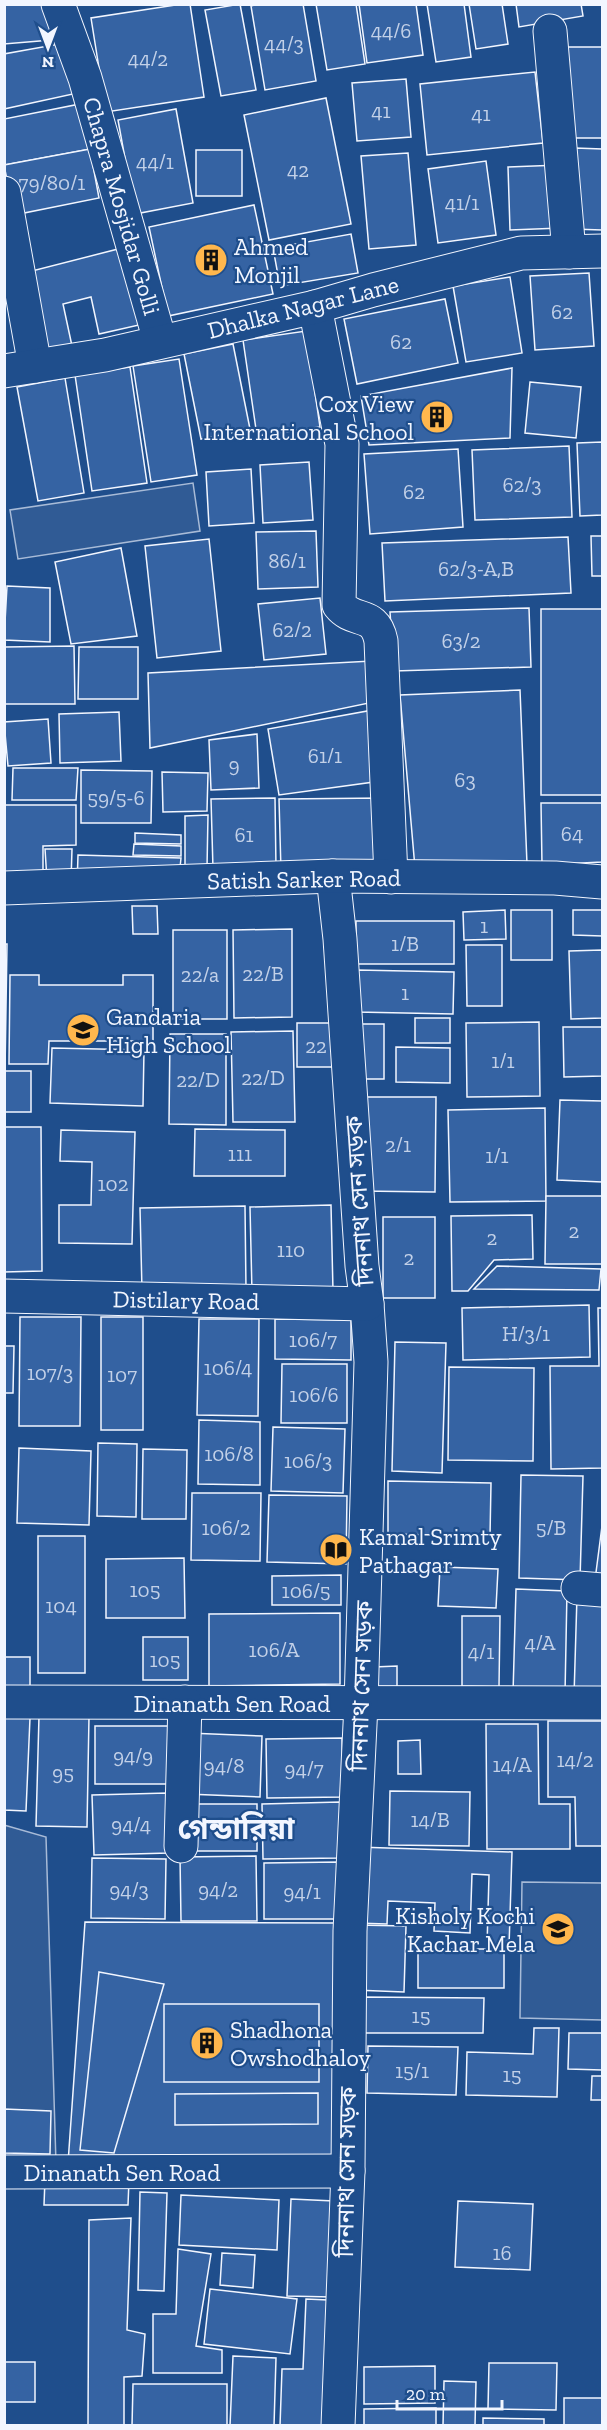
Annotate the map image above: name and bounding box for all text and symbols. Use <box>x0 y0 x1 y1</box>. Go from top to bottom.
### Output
north arrow <box>18 18 78 78</box>
house number: 44/6 <box>371 18 411 43</box>
house number: 44/3 <box>264 31 304 56</box>
house number: 44/2 <box>128 46 168 71</box>
text: N <box>42 53 54 72</box>
street label: Chapra Mosjidar Golli <box>77 94 167 319</box>
house number: 41 <box>371 98 391 123</box>
house number: 41 <box>471 101 491 126</box>
house number: 44/1 <box>136 149 174 174</box>
house number: 42 <box>287 157 309 182</box>
house number: 79/80/1 <box>19 170 85 195</box>
house number: 41/1 <box>445 190 479 215</box>
place label: Ahmed Monjil <box>234 232 308 289</box>
building icon: Ahmed Monjil <box>193 242 229 278</box>
street label: Dhalka Nagar Lane <box>204 269 402 345</box>
house number: 62 <box>551 299 573 324</box>
house number: 62 <box>390 329 412 354</box>
place label: Cox View International School <box>203 389 415 446</box>
building icon: Cox View International School <box>419 399 455 435</box>
house number: 62/3 <box>502 472 542 497</box>
house number: 62 <box>403 479 425 504</box>
house number: 86/1 <box>268 548 306 573</box>
house number: 62/3-A,B <box>438 556 514 581</box>
house number: 62/2 <box>272 617 312 642</box>
house number: 63/2 <box>441 628 481 653</box>
house number: 61/1 <box>308 743 342 768</box>
house number: 9 <box>228 752 240 777</box>
house number: 63 <box>454 767 476 792</box>
house number: 59/5-6 <box>87 785 145 810</box>
house number: 64 <box>561 821 583 846</box>
house number: 61 <box>234 822 254 847</box>
street label: Satish Sarker Road <box>207 863 401 895</box>
house number: 1 <box>480 913 488 938</box>
house number: 1/B <box>391 931 419 956</box>
house number: 22/B <box>242 961 284 986</box>
house number: 22/a <box>181 962 219 987</box>
house number: 1 <box>401 980 409 1005</box>
place label: Gandaria High School <box>106 1002 231 1059</box>
school or university icon: Gandaria High School <box>65 1012 101 1048</box>
house number: 22 <box>305 1033 327 1058</box>
house number: 1/1 <box>491 1048 515 1073</box>
house number: 22/D <box>241 1065 285 1090</box>
house number: 22/D <box>176 1067 220 1092</box>
street label: দিননাথ সেন সড়ক <box>339 1114 379 1288</box>
house number: 2/1 <box>385 1132 411 1157</box>
house number: 111 <box>228 1141 252 1166</box>
house number: 1/1 <box>485 1143 509 1168</box>
house number: 102 <box>98 1171 129 1196</box>
house number: 2 <box>569 1218 579 1243</box>
house number: 2 <box>487 1225 497 1250</box>
house number: 110 <box>277 1237 305 1262</box>
house number: 2 <box>404 1245 414 1270</box>
street label: Distilary Road <box>112 1284 260 1316</box>
house number: H/3/1 <box>502 1321 550 1346</box>
house number: 106/7 <box>289 1327 337 1352</box>
house number: 106/4 <box>204 1355 252 1380</box>
house number: 107/3 <box>27 1360 73 1385</box>
house number: 107 <box>107 1362 137 1387</box>
house number: 106/6 <box>289 1382 339 1407</box>
house number: 106/8 <box>204 1441 254 1466</box>
house number: 106/3 <box>284 1448 332 1473</box>
house number: 106/2 <box>201 1515 251 1540</box>
house number: 5/B <box>536 1515 566 1540</box>
place label: Kamal Srimty Pathagar <box>359 1522 502 1579</box>
library icon: Kamal Srimty Pathagar <box>318 1532 354 1568</box>
house number: 105 <box>130 1577 160 1602</box>
house number: 106/5 <box>282 1578 330 1603</box>
house number: 104 <box>45 1593 77 1618</box>
street label: দিননাথ সেন সড়ক <box>343 1600 378 1773</box>
house number: 4/A <box>525 1630 556 1655</box>
house number: 106/A <box>249 1637 300 1662</box>
house number: 4/1 <box>468 1639 494 1664</box>
house number: 105 <box>150 1647 180 1672</box>
street label: Dinanath Sen Road <box>134 1689 330 1718</box>
house number: 94/9 <box>113 1743 153 1768</box>
house number: 14/2 <box>556 1747 594 1772</box>
house number: 14/A <box>492 1752 532 1777</box>
house number: 94/8 <box>204 1753 244 1778</box>
house number: 94/7 <box>284 1756 324 1781</box>
house number: 95 <box>52 1760 74 1785</box>
house number: 14/B <box>410 1807 450 1832</box>
district label: গেন্ডারিয়া <box>178 1811 295 1847</box>
house number: 94/4 <box>111 1812 151 1837</box>
house number: 94/3 <box>109 1877 149 1902</box>
house number: 94/2 <box>198 1877 238 1902</box>
house number: 94/1 <box>283 1879 321 1904</box>
place label: Kisholy Kochi Kachar Mela <box>395 1901 535 1958</box>
school or university icon: Kisholy Kochi Kachar Mela <box>540 1911 576 1947</box>
house number: 15 <box>412 2003 430 2028</box>
place label: Shadhona Owshodhaloy <box>230 2015 371 2072</box>
building icon: Shadhona Owshodhaloy <box>189 2025 225 2061</box>
house number: 15/1 <box>395 2058 429 2083</box>
house number: 15 <box>503 2062 521 2087</box>
street label: দিননাথ সেন সড়ক <box>330 2086 362 2259</box>
street label: Dinanath Sen Road <box>24 2158 220 2187</box>
house number: 16 <box>492 2240 512 2265</box>
scale bar <box>397 2373 502 2411</box>
text: 20 m <box>406 2383 446 2405</box>

